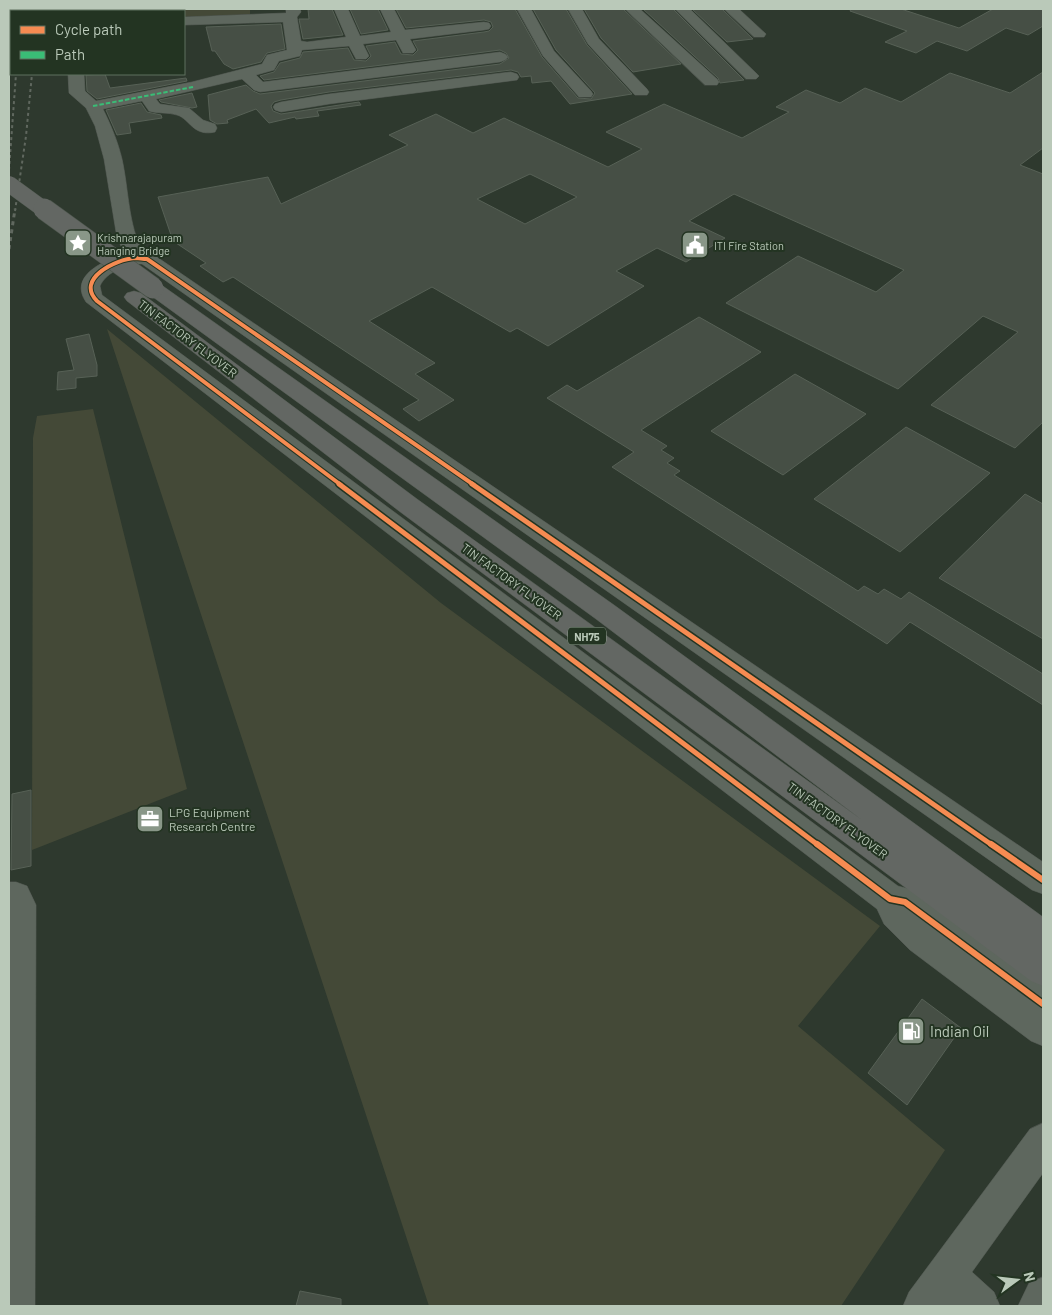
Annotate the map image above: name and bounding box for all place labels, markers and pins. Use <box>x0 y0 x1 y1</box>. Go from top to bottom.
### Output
place icon: Krishnarajapuram Hanging Bridge <box>63 228 93 258</box>
public building icon: ITI Fire Station <box>680 230 710 260</box>
place label: Krishnarajapuram Hanging Bridge <box>97 231 182 257</box>
place label: ITI Fire Station <box>714 239 784 252</box>
office icon: LPG Equipment Research Centre <box>135 804 165 834</box>
place label: LPG Equipment Research Centre <box>169 805 255 833</box>
fuel station icon: Indian Oil <box>896 1016 926 1046</box>
place label: Indian Oil <box>930 1022 989 1040</box>

